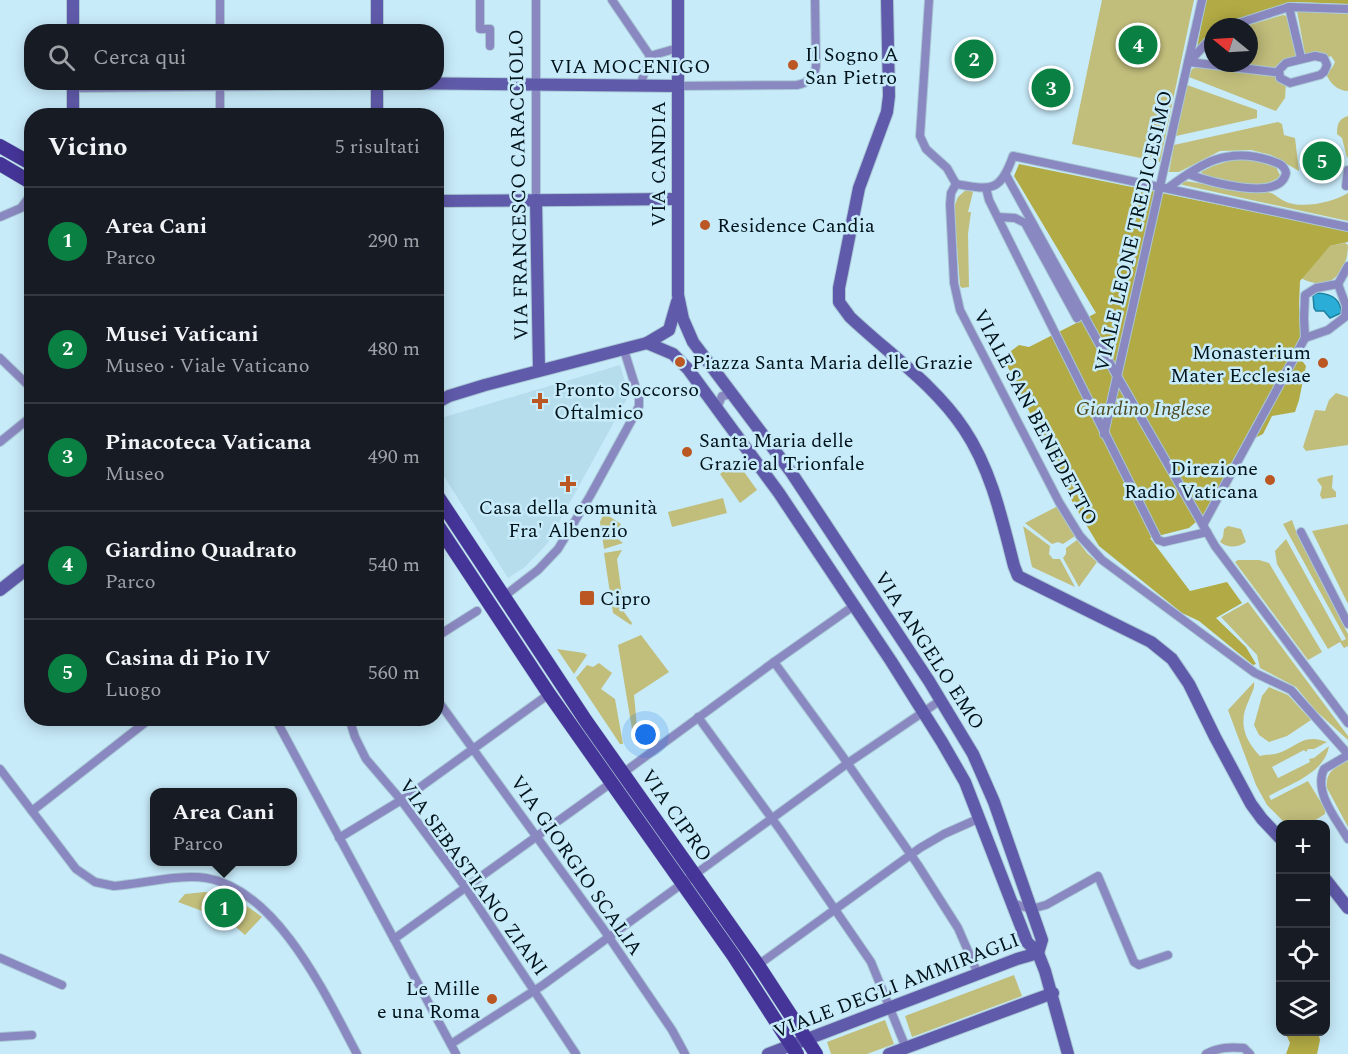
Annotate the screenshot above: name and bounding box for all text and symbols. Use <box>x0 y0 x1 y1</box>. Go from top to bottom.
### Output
north arrow <box>1204 18 1258 72</box>
pin: 4 <box>1118 22 1158 68</box>
search box <box>24 24 444 90</box>
street label: VIA FRANCESCO CARACCIOLO <box>501 29 537 341</box>
pin: 2 <box>954 36 994 82</box>
place label: Il Sogno A San Pietro <box>805 40 899 93</box>
icon: search <box>45 41 78 74</box>
text: Cerca qui <box>93 41 187 74</box>
street label: VIA MOCENIGO <box>550 52 710 82</box>
marker: Il Sogno A San Pietro <box>786 58 800 72</box>
pin: 3 <box>1032 66 1070 110</box>
street label: VIALE LEONE TREDICESIMO <box>1087 88 1181 375</box>
street label: VIA CANDIA <box>644 101 674 227</box>
text: Vicino <box>48 127 128 167</box>
text: 5 risultati <box>335 132 420 162</box>
pin: 5 <box>1302 138 1342 184</box>
text: Area Cani <box>105 210 207 243</box>
place label: Residence Candia <box>717 211 875 241</box>
marker: Residence Candia <box>698 218 712 232</box>
text: 1 <box>62 226 73 256</box>
text: 290 m <box>368 226 420 256</box>
text: Parco <box>105 243 155 273</box>
street label: VIALE SAN BENEDETTO <box>965 304 1105 531</box>
text: Musei Vaticani <box>105 318 259 351</box>
text: 2 <box>62 334 73 364</box>
text: 480 m <box>368 334 420 364</box>
place label: Monasterium Mater Ecclesiae <box>1170 338 1311 391</box>
place label: Piazza Santa Maria delle Grazie <box>692 348 973 378</box>
text: Museo · Viale Vaticano <box>105 351 310 381</box>
marker: Piazza Santa Maria delle Grazie <box>673 355 687 369</box>
marker: Monasterium Mater Ecclesiae <box>1316 356 1330 370</box>
place label: Pronto Soccorso Oftalmico <box>554 375 699 428</box>
marker: Pronto Soccorso Oftalmico <box>531 392 549 410</box>
park label: Giardino Inglese <box>1076 394 1210 424</box>
text: Pinacoteca Vaticana <box>105 426 311 459</box>
place label: Santa Maria delle Grazie al Trionfale <box>699 426 865 479</box>
text: 3 <box>62 442 73 472</box>
text: 490 m <box>368 442 420 472</box>
marker: Santa Maria delle Grazie al Trionfale <box>680 445 694 459</box>
place label: Direzione Radio Vaticana <box>1124 454 1258 507</box>
text: Museo <box>105 459 165 489</box>
marker: Direzione Radio Vaticana <box>1263 473 1277 487</box>
marker: Casa della comunità Fra' Albenzio <box>559 475 577 493</box>
place label: Casa della comunità Fra' Albenzio <box>479 493 658 546</box>
text: Giardino Quadrato <box>105 534 297 567</box>
text: 4 <box>62 550 73 580</box>
text: 540 m <box>368 550 420 580</box>
street label: VIA ANGELO EMO <box>866 565 992 736</box>
text: Parco <box>105 567 155 597</box>
place label: Cipro <box>600 584 651 614</box>
marker: Cipro <box>578 589 596 607</box>
text: Casina di Pio IV <box>105 642 271 675</box>
text: 5 <box>62 658 73 688</box>
text: 560 m <box>368 658 420 688</box>
text: Luogo <box>105 675 161 705</box>
your location <box>631 720 660 749</box>
street label: VIA CIPRO <box>633 763 719 868</box>
street label: VIA GIORGIO SCALIA <box>502 769 650 962</box>
street label: VIA SEBASTIANO ZIANI <box>391 773 555 982</box>
popup <box>150 788 297 866</box>
text: Area Cani <box>172 796 275 829</box>
map controls <box>1276 820 1330 1036</box>
button: + <box>1276 820 1330 874</box>
text: Parco <box>172 829 223 859</box>
button: − <box>1276 874 1330 928</box>
pin: 1 <box>204 886 244 930</box>
street label: VIALE DEGLI AMMIRAGLI <box>769 925 1024 1047</box>
button: locate <box>1276 928 1330 982</box>
place label: Le Mille e una Roma <box>377 974 480 1027</box>
button: layers <box>1276 982 1330 1036</box>
marker: Le Mille e una Roma <box>485 992 499 1006</box>

